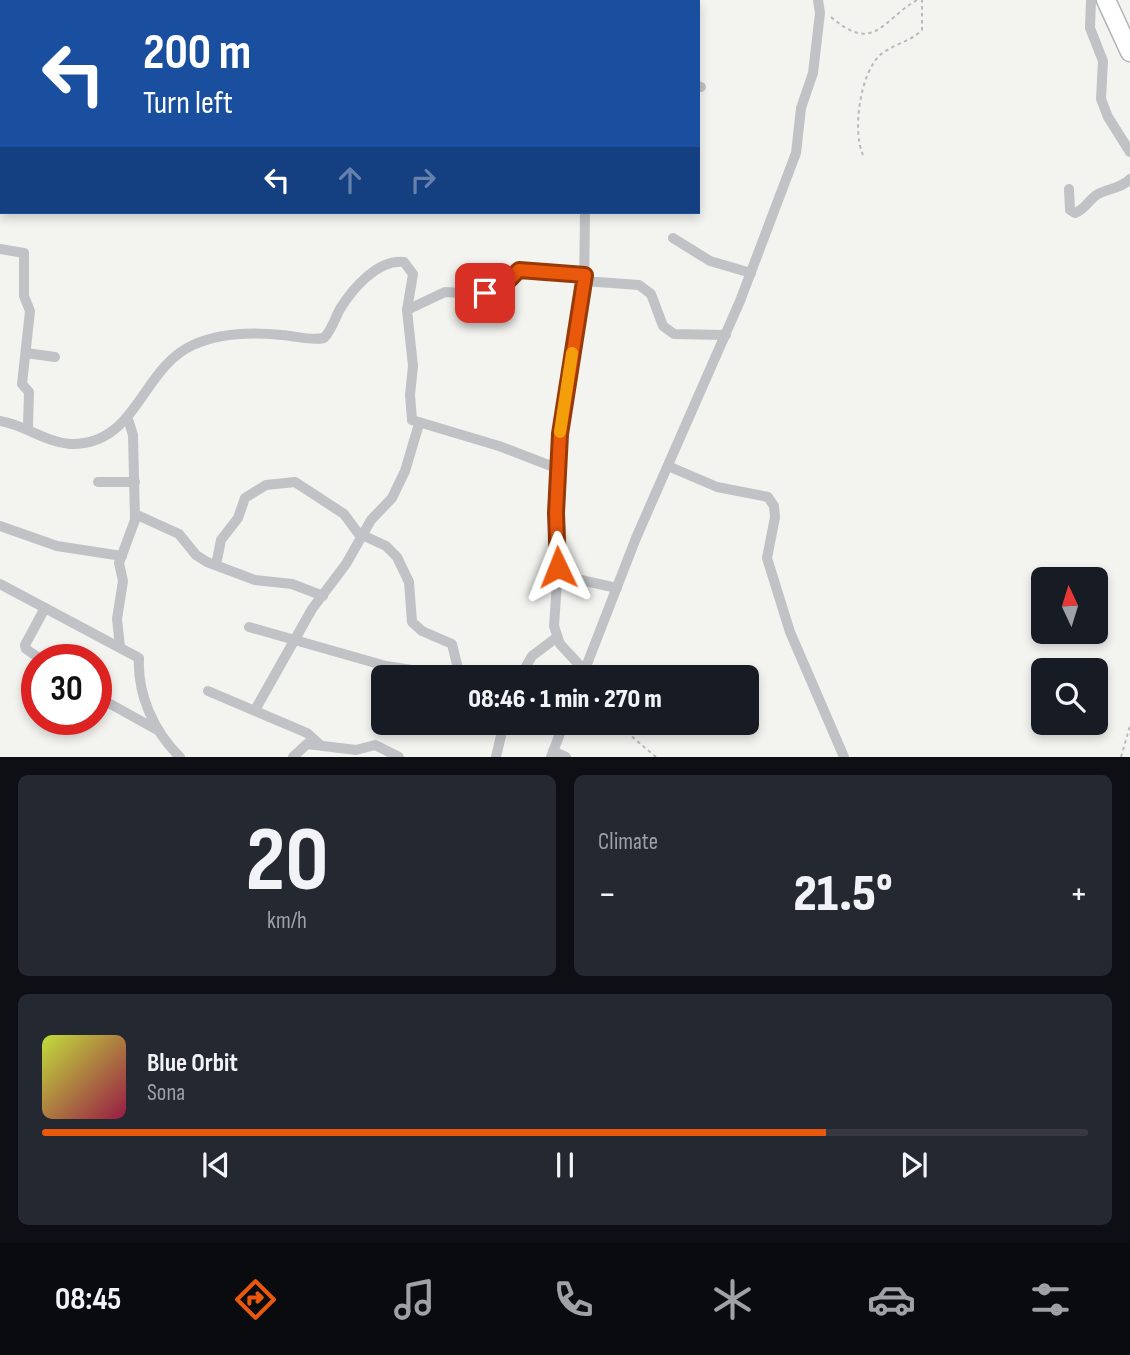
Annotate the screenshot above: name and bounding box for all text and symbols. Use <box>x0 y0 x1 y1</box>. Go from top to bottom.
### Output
text: 200 m <box>143 24 251 83</box>
icon: left <box>28 28 119 119</box>
text: Turn left <box>143 84 233 123</box>
icon: left <box>258 161 296 199</box>
icon: ahead <box>331 161 369 199</box>
icon: right <box>404 161 442 199</box>
pin <box>455 263 515 323</box>
icon: arrive <box>466 274 504 312</box>
position arrow <box>521 530 595 604</box>
north arrow <box>1031 567 1108 644</box>
map controls <box>1031 567 1108 735</box>
speed limit sign: 30 <box>21 644 112 735</box>
button: search <box>1031 658 1108 735</box>
text: 08:46 · 1 min · 270 m <box>468 684 662 715</box>
text: 20 <box>245 807 329 916</box>
text: Climate <box>598 828 658 856</box>
text: 21.5° <box>793 863 893 926</box>
text: − <box>598 872 617 917</box>
text: + <box>1069 872 1088 917</box>
text: km/h <box>267 907 307 935</box>
text: Blue Orbit <box>147 1048 238 1079</box>
text: Sona <box>147 1079 185 1107</box>
icon: previous <box>197 1146 235 1184</box>
icon: pause <box>546 1146 584 1184</box>
icon: next <box>895 1146 933 1184</box>
icon: directions <box>231 1275 280 1324</box>
icon: music <box>390 1275 439 1324</box>
icon: phone <box>549 1275 598 1324</box>
icon: climate <box>708 1275 757 1324</box>
icon: car <box>867 1275 916 1324</box>
icon: filters <box>1026 1275 1075 1324</box>
text: 08:45 <box>55 1280 121 1319</box>

